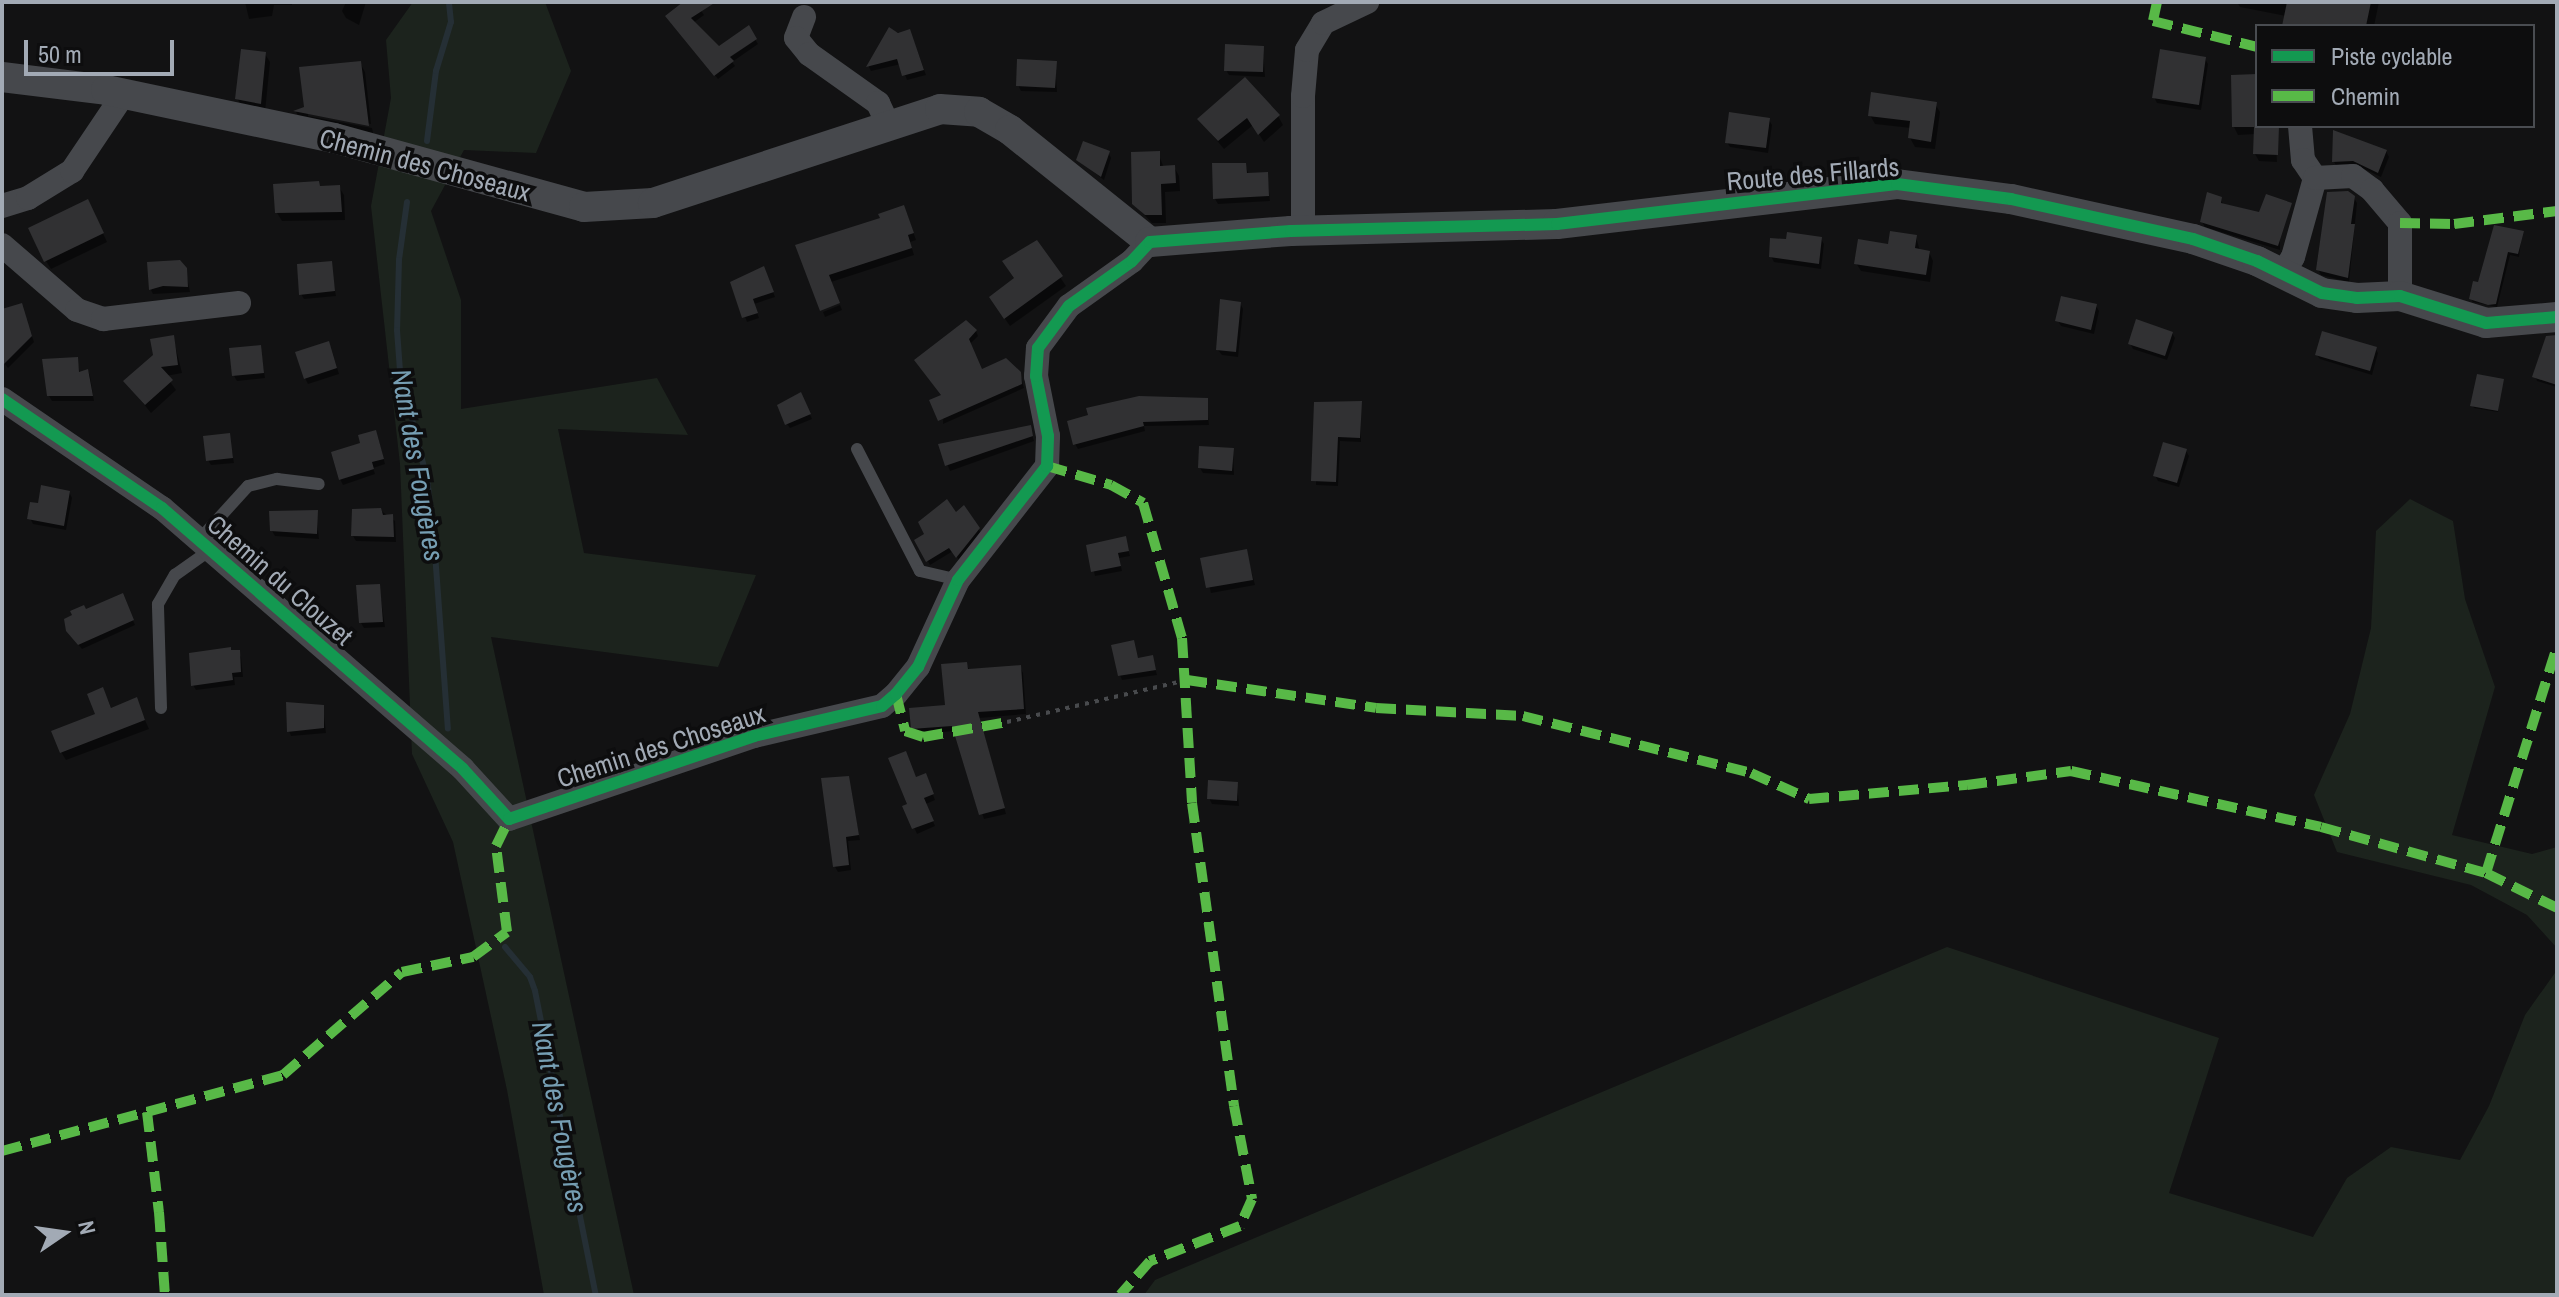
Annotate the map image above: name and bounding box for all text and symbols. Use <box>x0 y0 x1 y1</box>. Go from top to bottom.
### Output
scale bar <box>28 24 178 74</box>
legend <box>2255 24 2535 128</box>
text: 50 m <box>38 38 82 70</box>
text: Piste cyclable <box>2331 40 2452 72</box>
text: Chemin <box>2331 80 2400 112</box>
street label: Chemin des Choseaux <box>316 122 534 208</box>
street label: Route des Fillards <box>1725 151 1901 197</box>
water label: Nant des Fougères <box>385 366 451 564</box>
street label: Chemin du Clouzet <box>201 508 359 652</box>
street label: Chemin des Choseaux <box>553 698 769 794</box>
water label: Nant des Fougères <box>525 1018 595 1216</box>
north arrow <box>24 1193 104 1273</box>
text: N <box>71 1218 103 1237</box>

